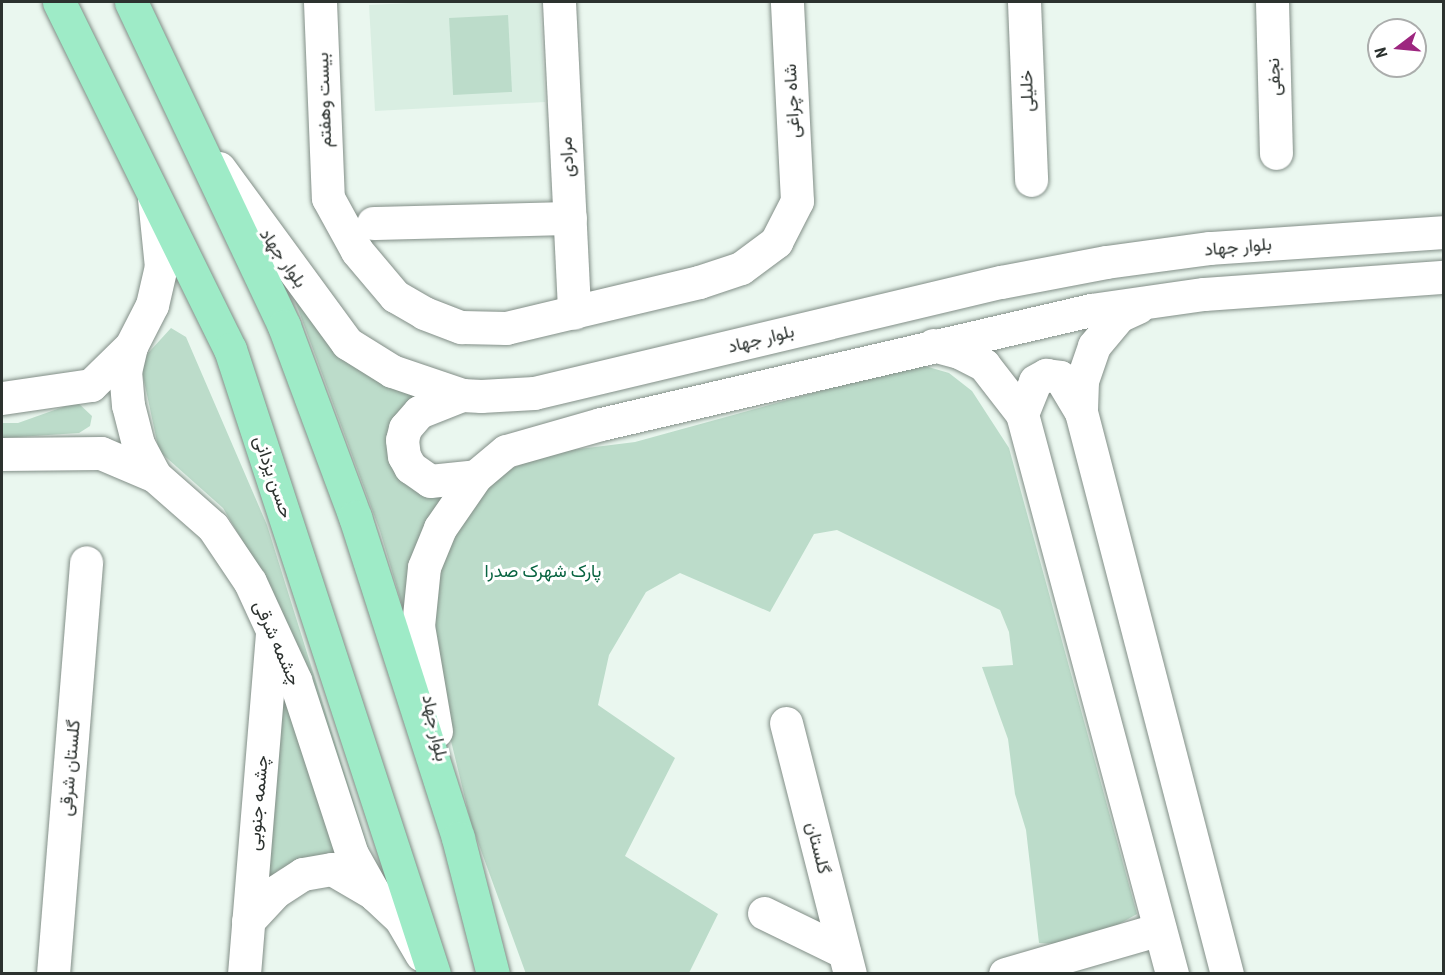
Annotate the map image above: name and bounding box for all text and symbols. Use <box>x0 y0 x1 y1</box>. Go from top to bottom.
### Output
north arrow <box>1367 18 1427 78</box>
text: N <box>1371 45 1392 60</box>
street label: بیست وهفتم <box>312 52 336 148</box>
street label: نجفی <box>1263 58 1285 96</box>
street label: شاه چراغی <box>779 63 805 139</box>
street label: خلیلی <box>1015 70 1039 112</box>
street label: مرادی <box>555 136 579 178</box>
street label: بلوار جهاد <box>255 224 311 292</box>
street label: بلوار جهاد <box>1203 233 1273 261</box>
street label: بلوار جهاد <box>725 320 797 358</box>
street label: حسن یزدانی <box>249 433 297 521</box>
park label: پارک شهرک صدرا <box>485 560 601 582</box>
street label: چشمه شرقی <box>249 597 305 689</box>
street label: بلوار جهاد <box>417 693 453 763</box>
street label: گلستان شرقی <box>55 719 85 817</box>
street label: چشمه جنوبی <box>243 754 273 852</box>
street label: گلستان <box>801 820 835 876</box>

